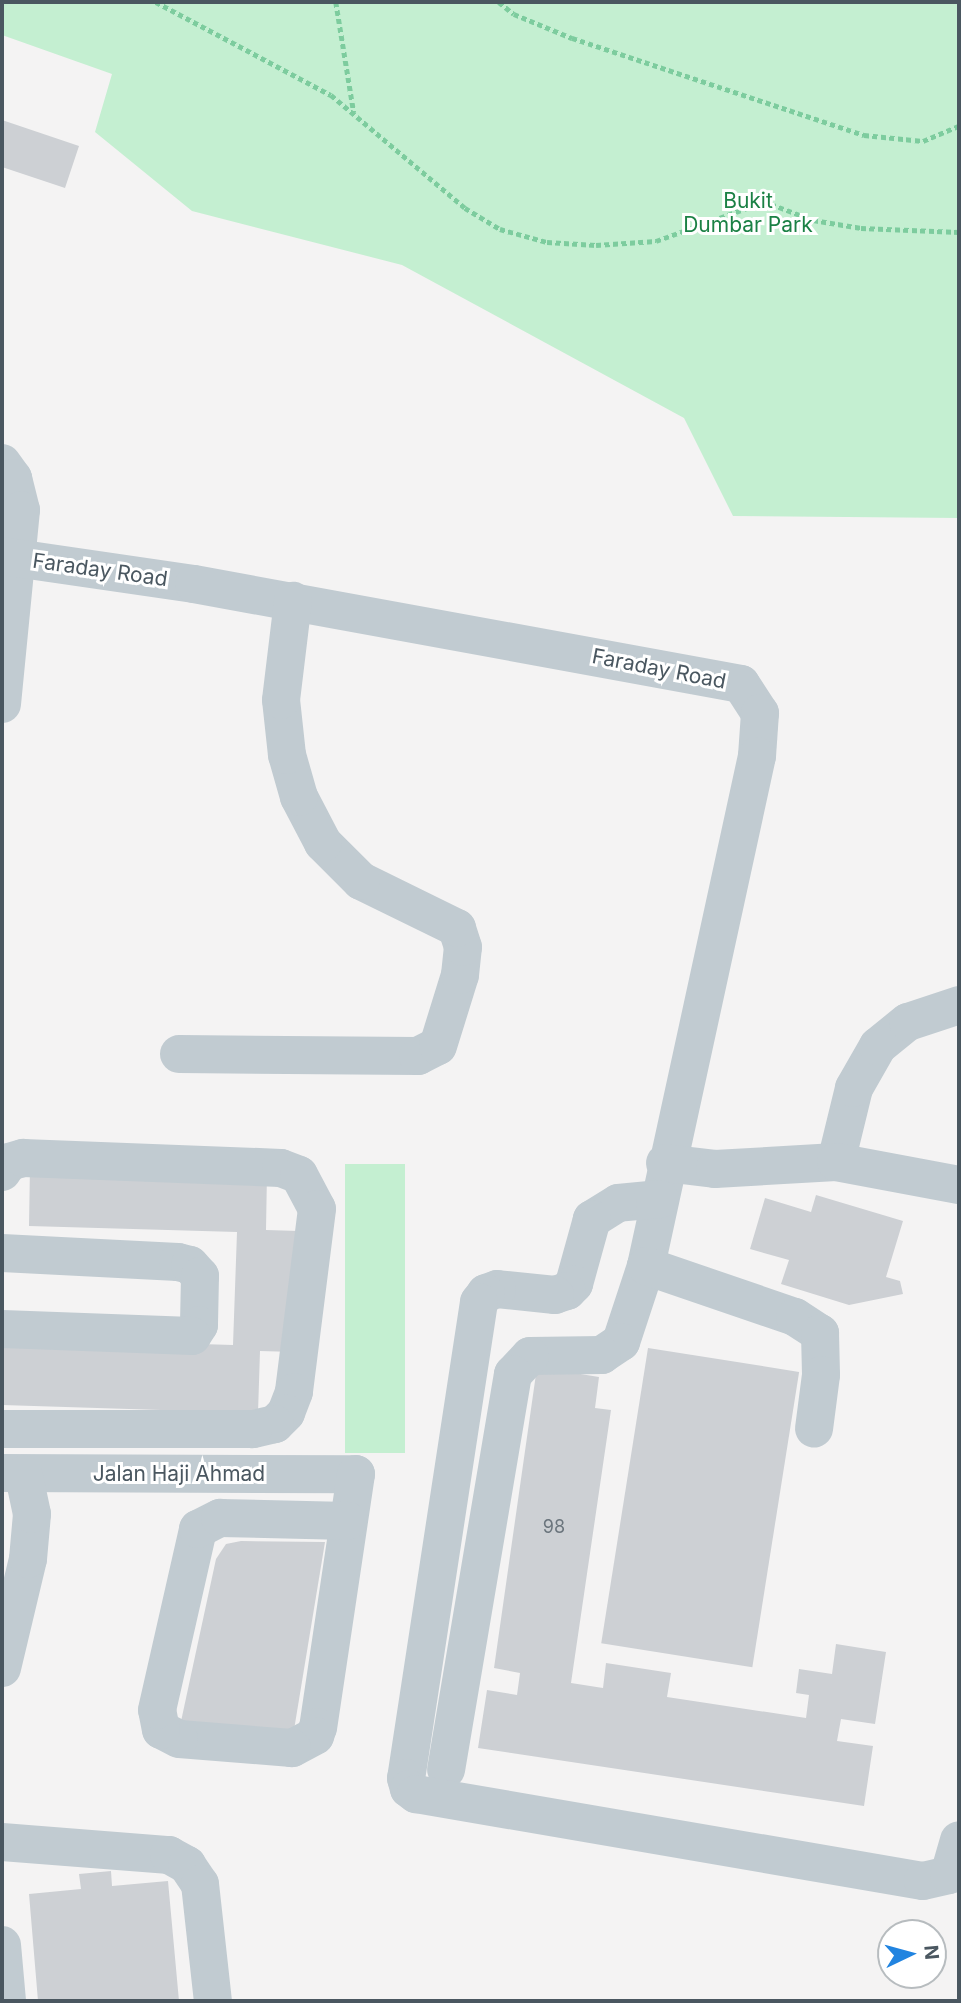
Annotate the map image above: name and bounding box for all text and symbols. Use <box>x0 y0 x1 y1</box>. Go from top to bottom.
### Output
park label: Bukit Dumbar Park <box>683 188 813 238</box>
street label: Faraday Road <box>31 548 169 592</box>
street label: Faraday Road <box>590 644 728 694</box>
street label: Jalan Haji Ahmad <box>93 1461 265 1487</box>
house number: 98 <box>543 1516 565 1538</box>
north arrow <box>877 1919 947 1989</box>
text: N <box>919 1944 944 1961</box>

